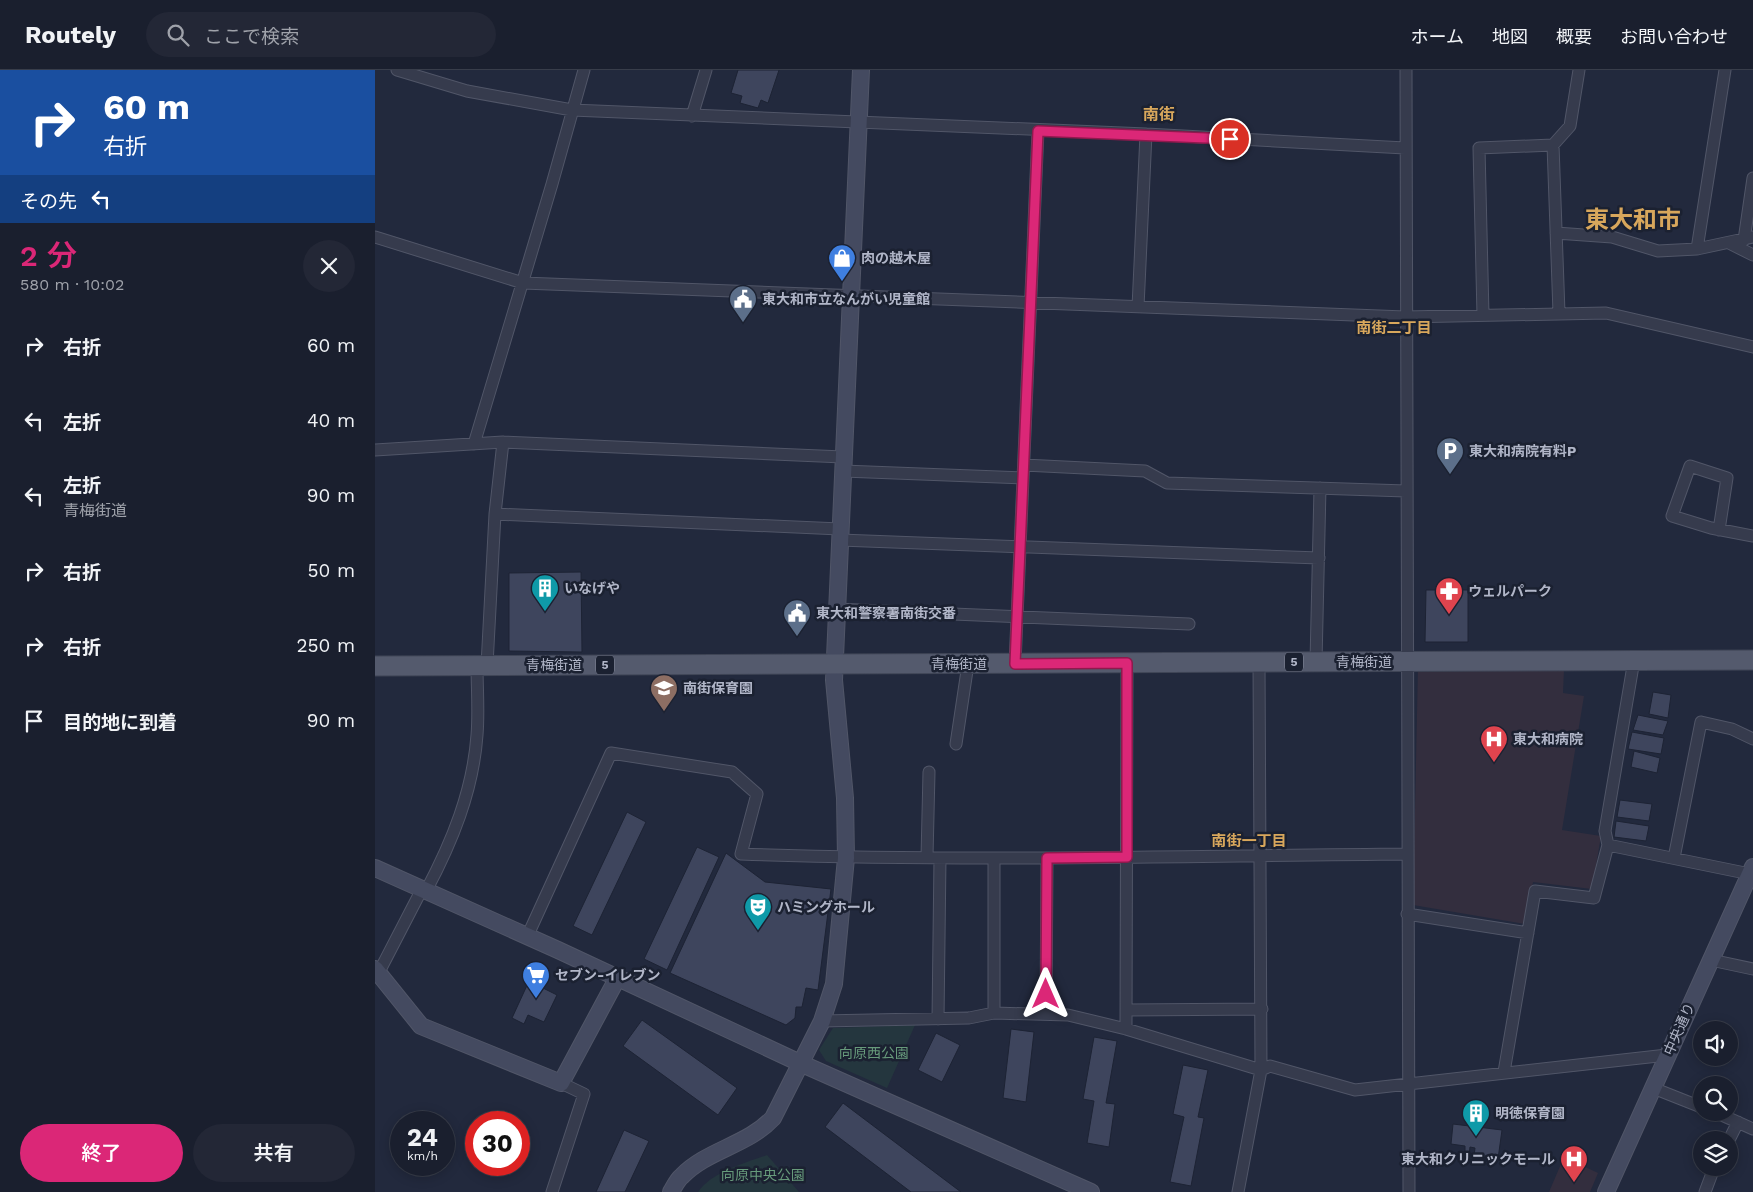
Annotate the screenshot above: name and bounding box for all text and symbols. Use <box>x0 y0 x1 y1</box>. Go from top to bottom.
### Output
search box <box>146 12 496 57</box>
text: Routely <box>25 21 116 49</box>
icon: search <box>164 21 192 49</box>
text: ここで検索 <box>204 25 299 48</box>
text: ホーム <box>1411 26 1464 47</box>
text: 地図 <box>1492 26 1528 47</box>
text: 概要 <box>1556 26 1592 47</box>
text: お問い合わせ <box>1620 26 1728 47</box>
text: 60 m <box>103 86 190 128</box>
icon: right <box>20 90 85 155</box>
district label: 南街 <box>1143 105 1175 124</box>
pin <box>1209 118 1251 160</box>
icon: arrive <box>1216 125 1244 153</box>
text: 右折 <box>103 134 147 159</box>
icon: left <box>87 185 115 213</box>
text: その先 <box>20 190 77 213</box>
district label: 東大和市 <box>1585 206 1681 234</box>
text: 2 分 <box>20 238 77 273</box>
button: close <box>303 240 355 292</box>
shop icon: 肉の越木屋 <box>827 243 857 282</box>
place label: 肉の越木屋 <box>861 250 931 266</box>
text: 580 m · 10:02 <box>20 275 124 294</box>
public building icon: 東大和市立なんがい児童館 <box>728 284 758 323</box>
place label: 東大和市立なんがい児童館 <box>762 291 930 307</box>
district label: 南街二丁目 <box>1356 319 1432 337</box>
icon: right <box>20 332 48 360</box>
text: 60 m <box>307 334 355 357</box>
text: 右折 <box>63 336 101 359</box>
icon: left <box>20 407 48 435</box>
text: 40 m <box>307 409 355 432</box>
text: 左折 <box>63 411 101 434</box>
parking icon: 東大和病院有料P <box>1435 436 1465 475</box>
place label: 東大和病院有料P <box>1469 443 1576 459</box>
text: 左折 <box>63 474 101 497</box>
icon: left <box>20 482 48 510</box>
text: 90 m <box>307 484 355 507</box>
text: 青梅街道 <box>63 501 127 520</box>
icon: right <box>20 557 48 585</box>
text: 50 m <box>308 559 355 582</box>
text: 右折 <box>63 561 101 584</box>
building icon: いなげや <box>530 573 560 612</box>
pharmacy icon: ウェルパーク <box>1434 576 1464 615</box>
place label: いなげや <box>564 580 620 596</box>
place label: ウェルパーク <box>1468 583 1552 599</box>
public building icon: 東大和警察署南街交番 <box>782 598 812 637</box>
place label: 東大和警察署南街交番 <box>816 605 956 621</box>
icon: right <box>20 632 48 660</box>
text: 250 m <box>296 634 355 657</box>
text: 右折 <box>63 636 101 659</box>
road number: 5 <box>1285 652 1303 672</box>
street label: 青梅街道 <box>1336 654 1392 670</box>
road number: 5 <box>596 656 614 674</box>
street label: 青梅街道 <box>931 656 987 672</box>
street label: 青梅街道 <box>526 657 582 673</box>
school or university icon: 南街保育園 <box>649 673 679 712</box>
place label: 南街保育園 <box>683 680 753 696</box>
icon: arrive <box>20 707 48 735</box>
text: 90 m <box>307 709 355 732</box>
text: 目的地に到着 <box>63 711 177 734</box>
hospital icon: 東大和病院 <box>1479 724 1509 763</box>
place label: 東大和病院 <box>1513 731 1583 747</box>
district label: 南街一丁目 <box>1211 832 1287 850</box>
theatre icon: ハミングホール <box>743 892 773 931</box>
place label: ハミングホール <box>777 899 875 915</box>
supermarket icon: セブン-イレブン <box>521 960 551 999</box>
place label: セブン-イレブン <box>555 967 660 983</box>
position arrow <box>1019 967 1071 1019</box>
street label: 中央通り <box>1660 1000 1698 1058</box>
map controls <box>1693 1021 1738 1176</box>
button: sound <box>1693 1021 1738 1066</box>
park label: 向原西公園 <box>839 1045 909 1061</box>
button: search <box>1693 1076 1738 1121</box>
building icon: 明徳保育園 <box>1461 1098 1491 1137</box>
place label: 明徳保育園 <box>1495 1105 1565 1121</box>
speed limit sign: 30 <box>465 1111 530 1176</box>
text: 24 <box>407 1123 438 1152</box>
button: 終了 <box>20 1124 183 1182</box>
button: 共有 <box>193 1124 355 1182</box>
button: layers <box>1693 1131 1738 1176</box>
hospital icon: 東大和クリニックモール <box>1559 1144 1589 1183</box>
text: km/h <box>407 1149 438 1163</box>
place label: 東大和クリニックモール <box>1401 1151 1555 1167</box>
park label: 向原中央公園 <box>721 1167 805 1183</box>

